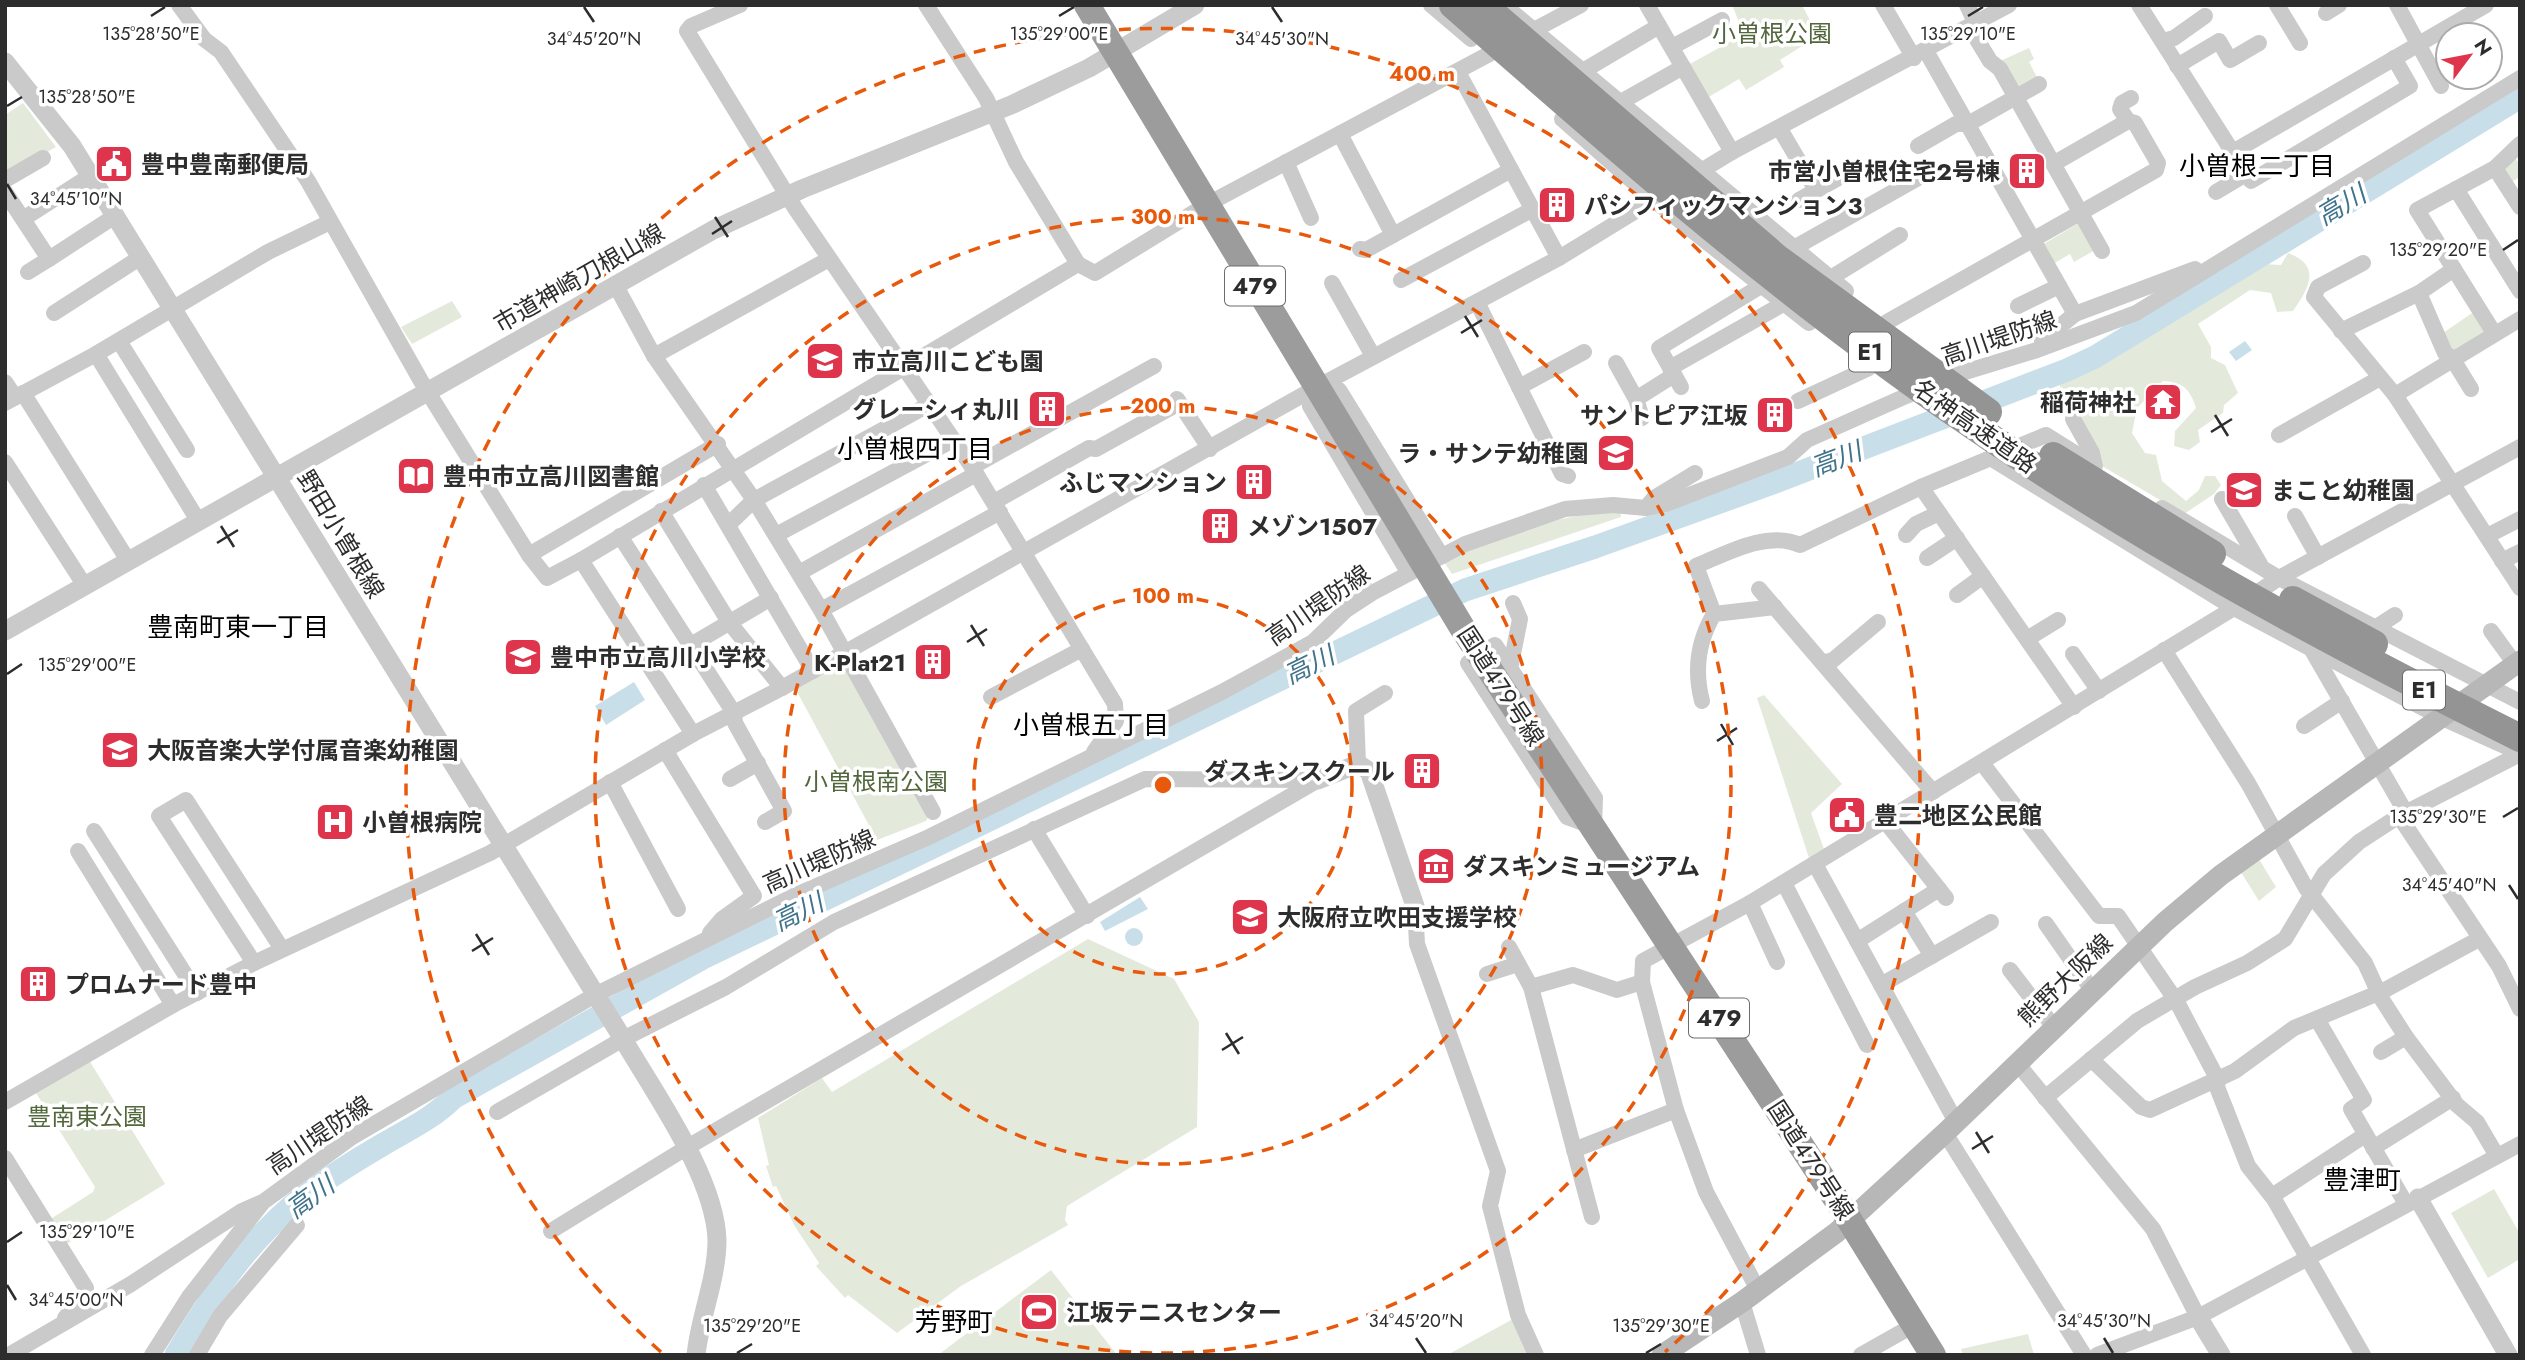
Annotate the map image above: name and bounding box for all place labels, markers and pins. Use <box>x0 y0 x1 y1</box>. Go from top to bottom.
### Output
public building icon: 豊中豊南郵便局 <box>93 143 135 185</box>
place label: 豊中豊南郵便局 <box>141 147 309 182</box>
building icon: 市営小曽根住宅2号棟 <box>2006 150 2048 192</box>
place label: 市営小曽根住宅2号棟 <box>1768 154 2000 189</box>
building icon: パシフィックマンション3 <box>1536 184 1578 226</box>
place label: パシフィックマンション3 <box>1584 188 1863 223</box>
school or university icon: 市立高川こども園 <box>804 340 846 382</box>
place label: 市立高川こども園 <box>852 344 1044 379</box>
temple icon: 稲荷神社 <box>2142 381 2184 423</box>
place label: 稲荷神社 <box>2040 385 2136 420</box>
building icon: グレーシィ丸川 <box>1026 388 1068 430</box>
place label: グレーシィ丸川 <box>852 392 1020 427</box>
building icon: サントピア江坂 <box>1754 394 1796 436</box>
place label: サントピア江坂 <box>1580 398 1748 433</box>
school or university icon: ラ・サンテ幼稚園 <box>1595 432 1637 474</box>
place label: ラ・サンテ幼稚園 <box>1397 436 1589 471</box>
library icon: 豊中市立高川図書館 <box>395 455 437 497</box>
place label: 豊中市立高川図書館 <box>443 459 659 494</box>
building icon: ふじマンション <box>1233 461 1275 503</box>
place label: ふじマンション <box>1059 465 1227 500</box>
school or university icon: まこと幼稚園 <box>2223 469 2265 511</box>
place label: まこと幼稚園 <box>2271 473 2415 508</box>
building icon: メゾン1507 <box>1199 505 1241 547</box>
place label: メゾン1507 <box>1247 509 1378 544</box>
school or university icon: 豊中市立高川小学校 <box>502 636 544 678</box>
place label: 豊中市立高川小学校 <box>550 640 766 675</box>
building icon: K-Plat21 <box>912 641 954 683</box>
place label: K-Plat21 <box>814 645 906 680</box>
school or university icon: 大阪音楽大学付属音楽幼稚園 <box>99 729 141 771</box>
place label: 大阪音楽大学付属音楽幼稚園 <box>147 733 459 768</box>
building icon: ダスキンスクール <box>1401 750 1443 792</box>
place label: ダスキンスクール <box>1204 754 1395 789</box>
centre of rings <box>1151 773 1175 797</box>
public building icon: 豊二地区公民館 <box>1826 794 1868 836</box>
place label: 豊二地区公民館 <box>1874 798 2042 833</box>
hospital icon: 小曽根病院 <box>314 801 356 843</box>
place label: 小曽根病院 <box>362 805 482 840</box>
museum icon: ダスキンミュージアム <box>1415 845 1457 887</box>
place label: ダスキンミュージアム <box>1463 849 1700 884</box>
school or university icon: 大阪府立吹田支援学校 <box>1229 896 1271 938</box>
place label: 大阪府立吹田支援学校 <box>1277 900 1517 935</box>
building icon: プロムナード豊中 <box>17 963 59 1005</box>
place label: プロムナード豊中 <box>65 967 257 1002</box>
sports icon: 江坂テニスセンター <box>1018 1291 1060 1333</box>
place label: 江坂テニスセンター <box>1066 1295 1282 1330</box>

